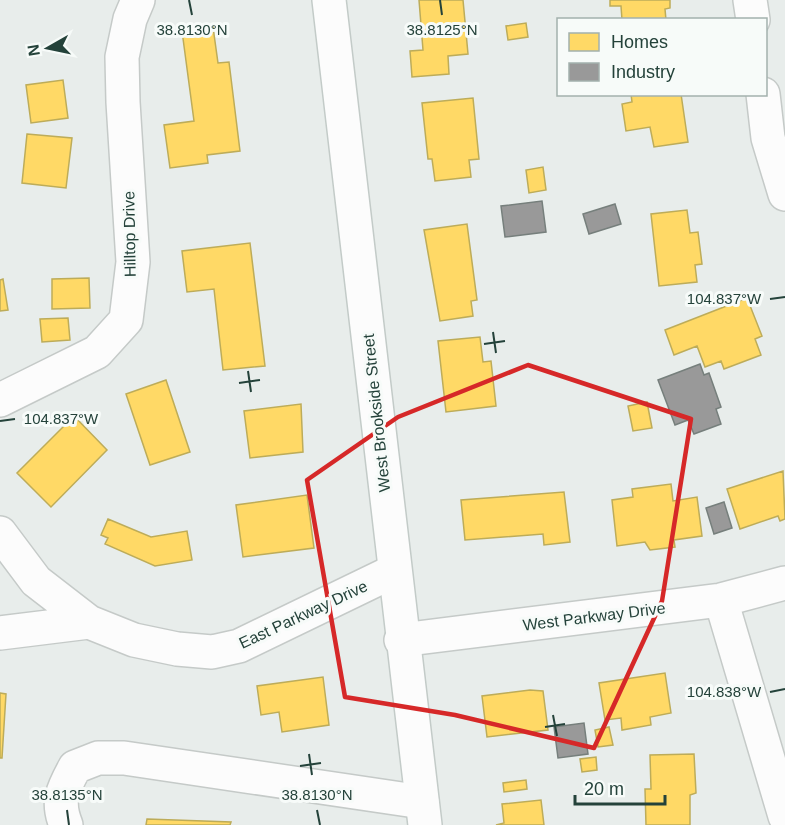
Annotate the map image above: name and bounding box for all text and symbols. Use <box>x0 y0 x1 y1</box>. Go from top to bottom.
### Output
north arrow <box>18 18 78 78</box>
legend <box>557 18 767 96</box>
text: 38.8130°N <box>156 21 228 38</box>
text: 38.8125°N <box>406 21 478 38</box>
text: Homes <box>611 32 668 52</box>
text: N <box>24 43 43 57</box>
text: Industry <box>611 62 675 82</box>
street label: Hilltop Drive <box>120 191 139 277</box>
text: 104.837°W <box>687 290 762 307</box>
street label: West Brookside Street <box>360 333 393 493</box>
text: 104.837°W <box>24 410 99 427</box>
street label: East Parkway Drive <box>236 577 370 652</box>
street label: West Parkway Drive <box>522 599 667 634</box>
text: 104.838°W <box>687 683 762 700</box>
scale bar <box>575 768 665 806</box>
text: 20 m <box>584 779 624 799</box>
text: 38.8135°N <box>31 786 103 803</box>
text: 38.8130°N <box>281 786 353 803</box>

